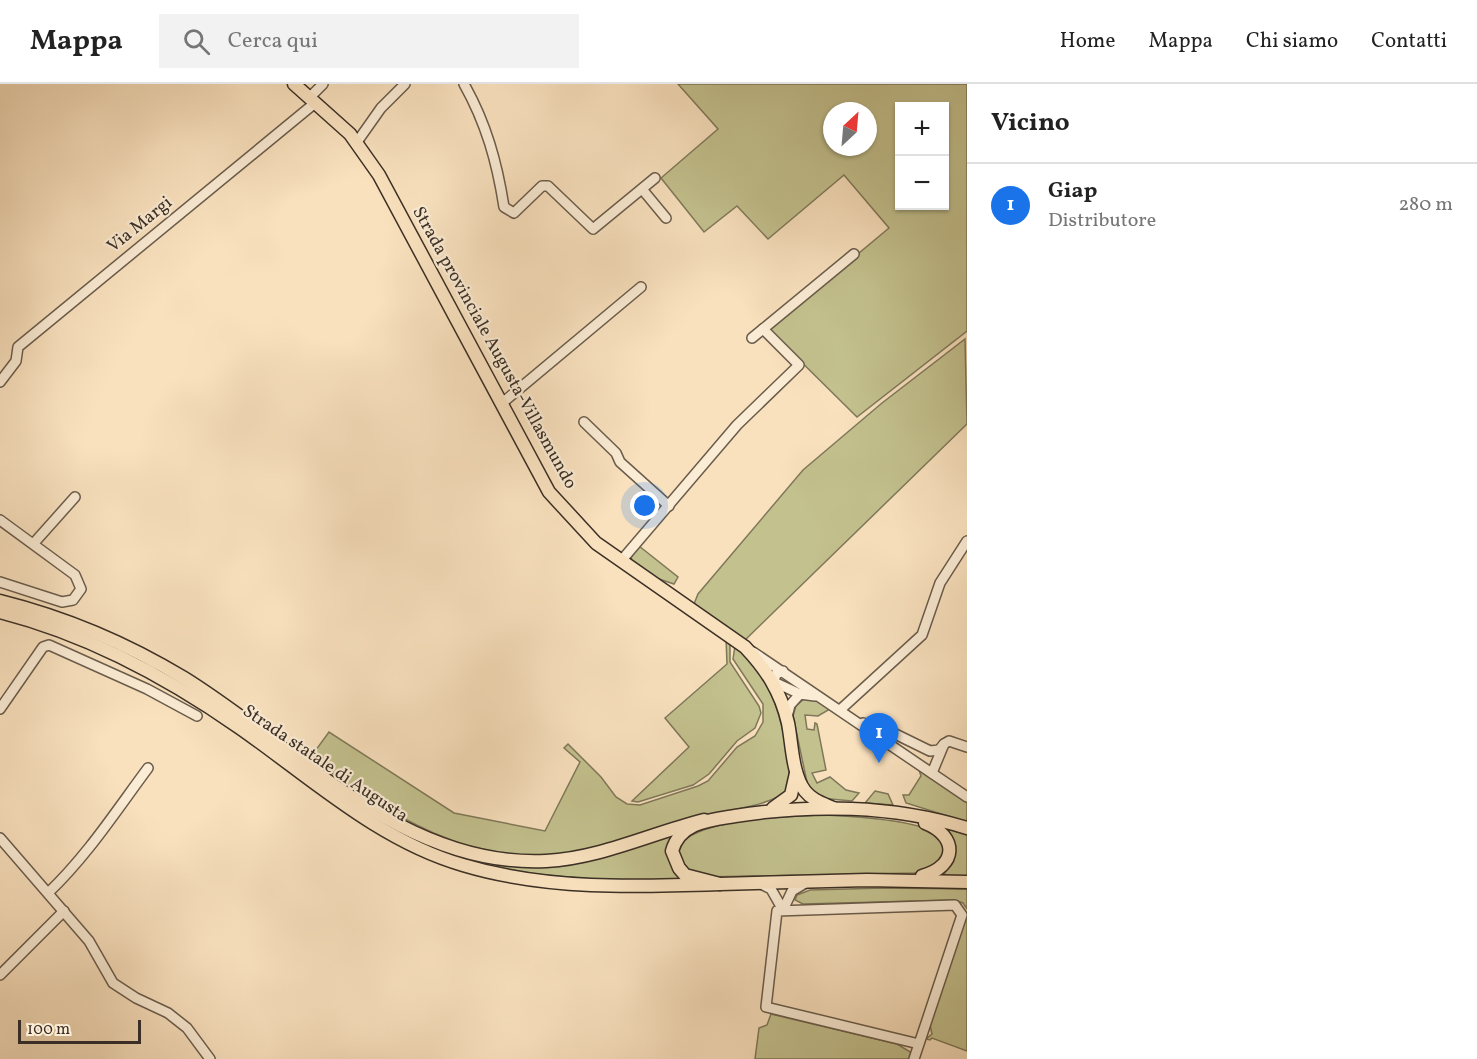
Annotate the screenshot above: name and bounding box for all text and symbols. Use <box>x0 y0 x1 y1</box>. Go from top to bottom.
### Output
search box <box>159 14 579 68</box>
text: Mappa <box>30 22 123 61</box>
icon: search <box>180 25 213 58</box>
text: Cerca qui <box>228 26 318 57</box>
text: Home <box>1060 27 1115 56</box>
text: Mappa <box>1148 27 1213 56</box>
text: Chi siamo <box>1246 27 1338 56</box>
text: Contatti <box>1371 27 1447 56</box>
north arrow <box>823 102 877 156</box>
map controls <box>895 102 949 210</box>
button: + <box>895 102 949 156</box>
text: Vicino <box>991 105 1070 141</box>
button: − <box>895 156 949 210</box>
text: Giap <box>1048 176 1097 207</box>
street label: Via Margi <box>102 191 178 259</box>
text: 1 <box>1006 191 1015 219</box>
text: 280 m <box>1398 191 1453 219</box>
street label: Strada provinciale Augusta-Villasmundo <box>406 202 582 494</box>
text: Distributore <box>1048 207 1156 235</box>
your location <box>630 491 659 520</box>
street label: Strada statale di Augusta <box>237 699 413 829</box>
pin: 1 <box>860 714 898 763</box>
scale bar <box>18 1017 141 1044</box>
text: 100 m <box>27 1019 70 1041</box>

